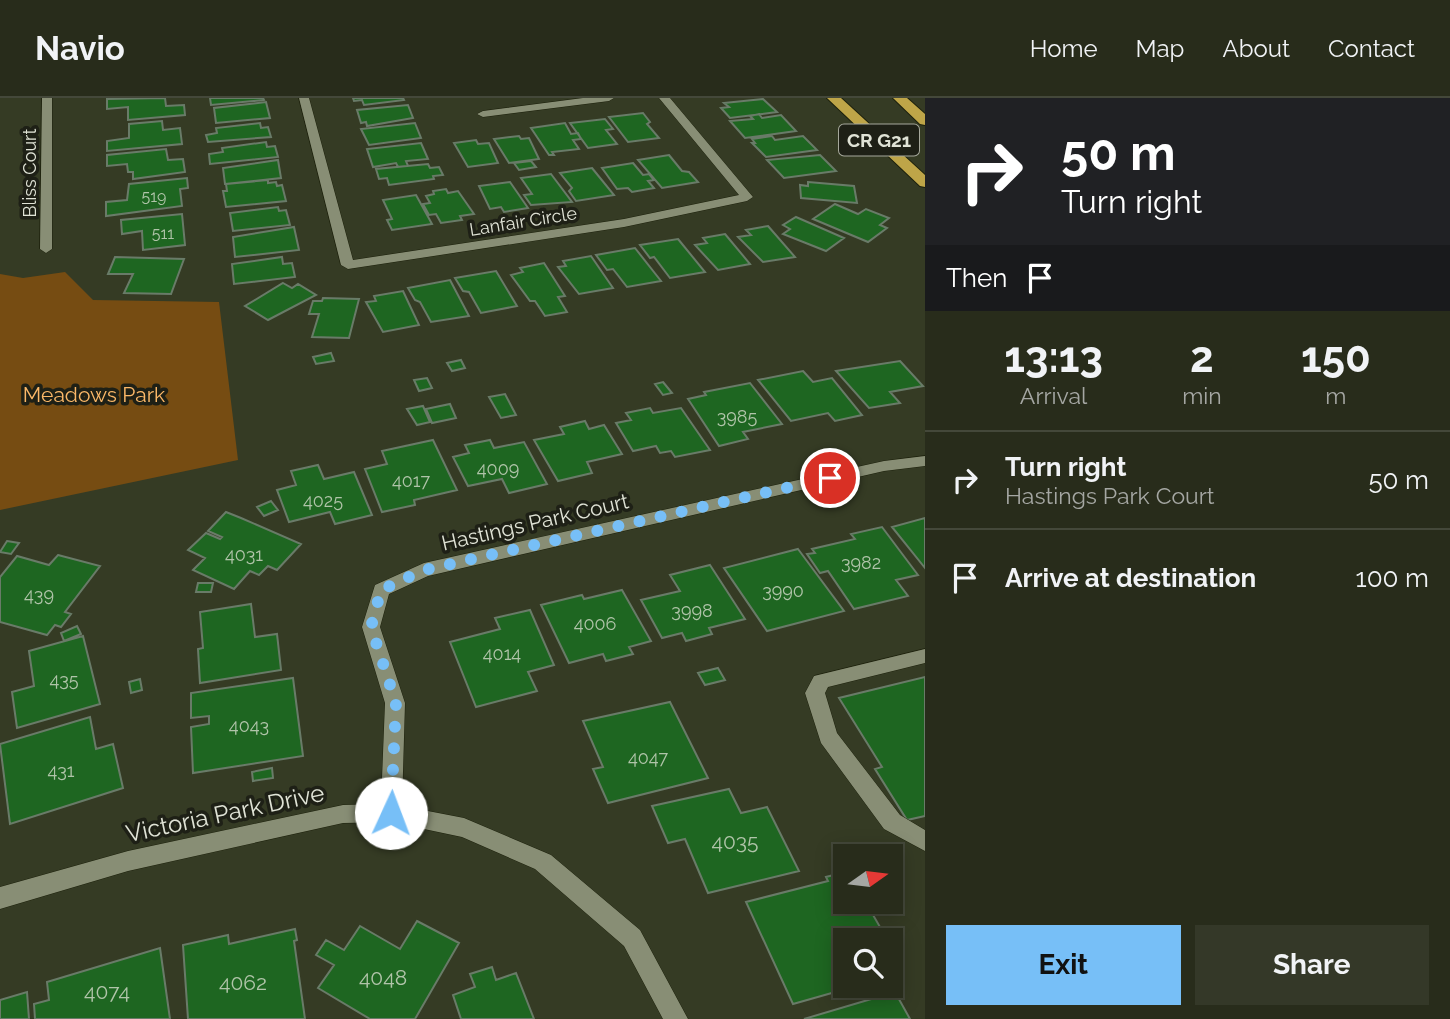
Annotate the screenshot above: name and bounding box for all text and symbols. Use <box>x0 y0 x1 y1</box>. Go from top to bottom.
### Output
text: Navio <box>35 29 125 68</box>
text: Home <box>1030 34 1098 63</box>
text: Map <box>1136 34 1184 63</box>
text: About <box>1222 34 1290 63</box>
text: Contact <box>1328 34 1415 63</box>
road number: CR G21 <box>839 124 919 156</box>
text: 50 m <box>1061 124 1176 181</box>
icon: right <box>946 126 1037 217</box>
street label: Bliss Court <box>19 129 40 217</box>
text: Turn right <box>1061 183 1202 220</box>
house number: 519 <box>142 187 166 206</box>
street label: Lanfair Circle <box>468 202 579 240</box>
house number: 511 <box>152 224 174 243</box>
icon: arrive <box>1021 259 1059 297</box>
text: Then <box>946 263 1007 293</box>
text: 13:13 <box>1004 333 1103 382</box>
text: 2 <box>1190 333 1214 382</box>
text: 150 <box>1301 333 1371 382</box>
park label: Meadows Park <box>23 382 165 407</box>
text: Arrival <box>1020 382 1087 409</box>
text: min <box>1182 382 1222 409</box>
text: m <box>1325 382 1346 409</box>
house number: 3985 <box>717 406 758 427</box>
pin <box>800 448 860 508</box>
text: Turn right <box>1005 452 1126 482</box>
house number: 4009 <box>477 458 519 479</box>
icon: arrive <box>811 459 849 497</box>
icon: right <box>946 461 984 499</box>
text: 50 m <box>1368 465 1429 495</box>
house number: 4017 <box>392 470 430 491</box>
text: Hastings Park Court <box>1005 482 1215 509</box>
street label: Hastings Park Court <box>439 488 631 556</box>
house number: 4025 <box>303 490 343 511</box>
house number: 4031 <box>225 544 263 565</box>
house number: 3982 <box>841 552 881 573</box>
icon: arrive <box>946 559 984 597</box>
text: Arrive at destination <box>1005 563 1256 593</box>
text: 100 m <box>1356 563 1429 593</box>
house number: 3990 <box>762 580 804 601</box>
house number: 439 <box>24 584 54 605</box>
house number: 3998 <box>671 600 713 621</box>
house number: 4006 <box>574 613 617 634</box>
house number: 4014 <box>483 643 521 664</box>
house number: 435 <box>49 669 79 690</box>
house number: 4043 <box>229 715 269 736</box>
house number: 4047 <box>628 747 668 768</box>
house number: 431 <box>47 760 75 781</box>
position arrow <box>354 776 428 850</box>
street label: Victoria Park Drive <box>123 778 327 848</box>
house number: 4035 <box>712 829 758 854</box>
north arrow <box>833 844 903 914</box>
map controls <box>833 844 903 998</box>
button: Exit <box>946 925 1181 1005</box>
button: Share <box>1195 925 1429 1005</box>
button: search <box>833 928 903 998</box>
house number: 4048 <box>359 965 407 990</box>
house number: 4062 <box>219 970 267 995</box>
house number: 4074 <box>84 979 130 1004</box>

